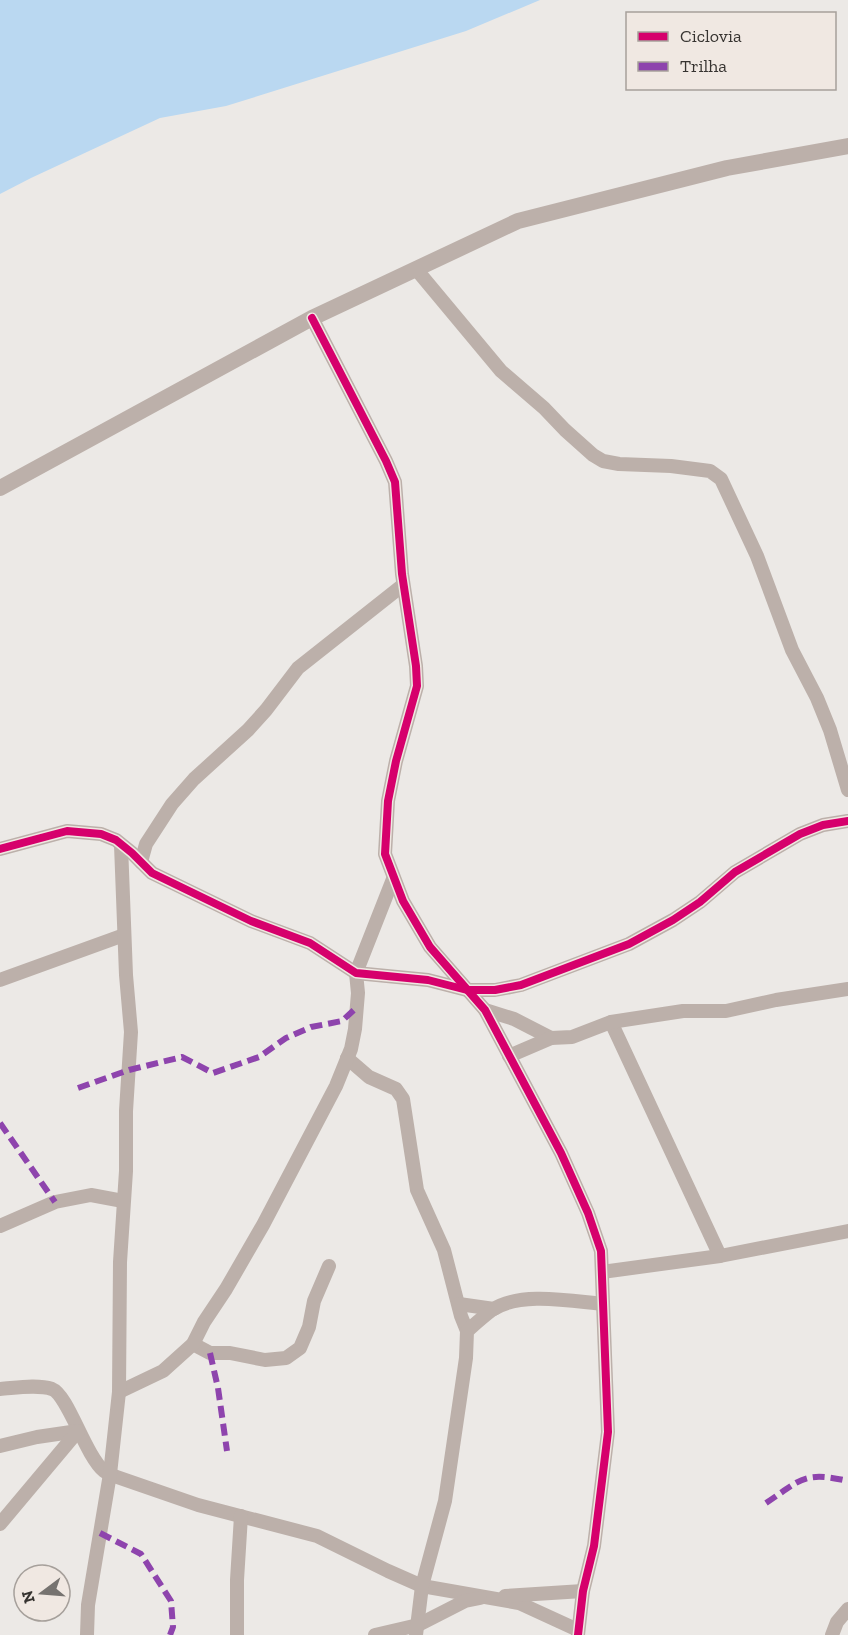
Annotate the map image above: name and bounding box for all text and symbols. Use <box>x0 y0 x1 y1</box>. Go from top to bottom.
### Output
legend <box>626 12 836 90</box>
text: Ciclovia <box>680 25 742 47</box>
text: Trilha <box>680 55 727 77</box>
north arrow <box>12 1563 72 1623</box>
text: N <box>17 1589 39 1605</box>

